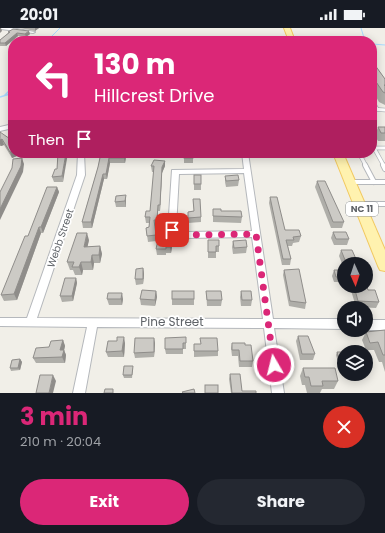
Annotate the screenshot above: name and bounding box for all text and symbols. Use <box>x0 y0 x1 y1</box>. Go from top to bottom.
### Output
text: 20:01 <box>20 4 58 25</box>
text: 130 m <box>94 45 175 84</box>
icon: left <box>28 52 80 104</box>
text: Hillcrest Drive <box>94 83 214 108</box>
icon: arrive <box>73 128 95 150</box>
text: Then <box>28 129 65 150</box>
road number: NC 11 <box>346 202 378 216</box>
street label: Webb Street <box>43 206 78 270</box>
pin <box>155 213 189 247</box>
icon: arrive <box>161 219 183 241</box>
north arrow <box>337 257 373 293</box>
map controls <box>337 257 373 381</box>
button: sound <box>337 301 373 337</box>
street label: Pine Street <box>140 313 204 330</box>
position arrow <box>253 344 295 386</box>
button: layers <box>337 345 373 381</box>
text: 3 min <box>20 400 88 433</box>
button: close <box>323 406 365 448</box>
text: 210 m · 20:04 <box>20 432 101 451</box>
button: Exit <box>20 479 189 525</box>
button: Share <box>197 479 365 525</box>

